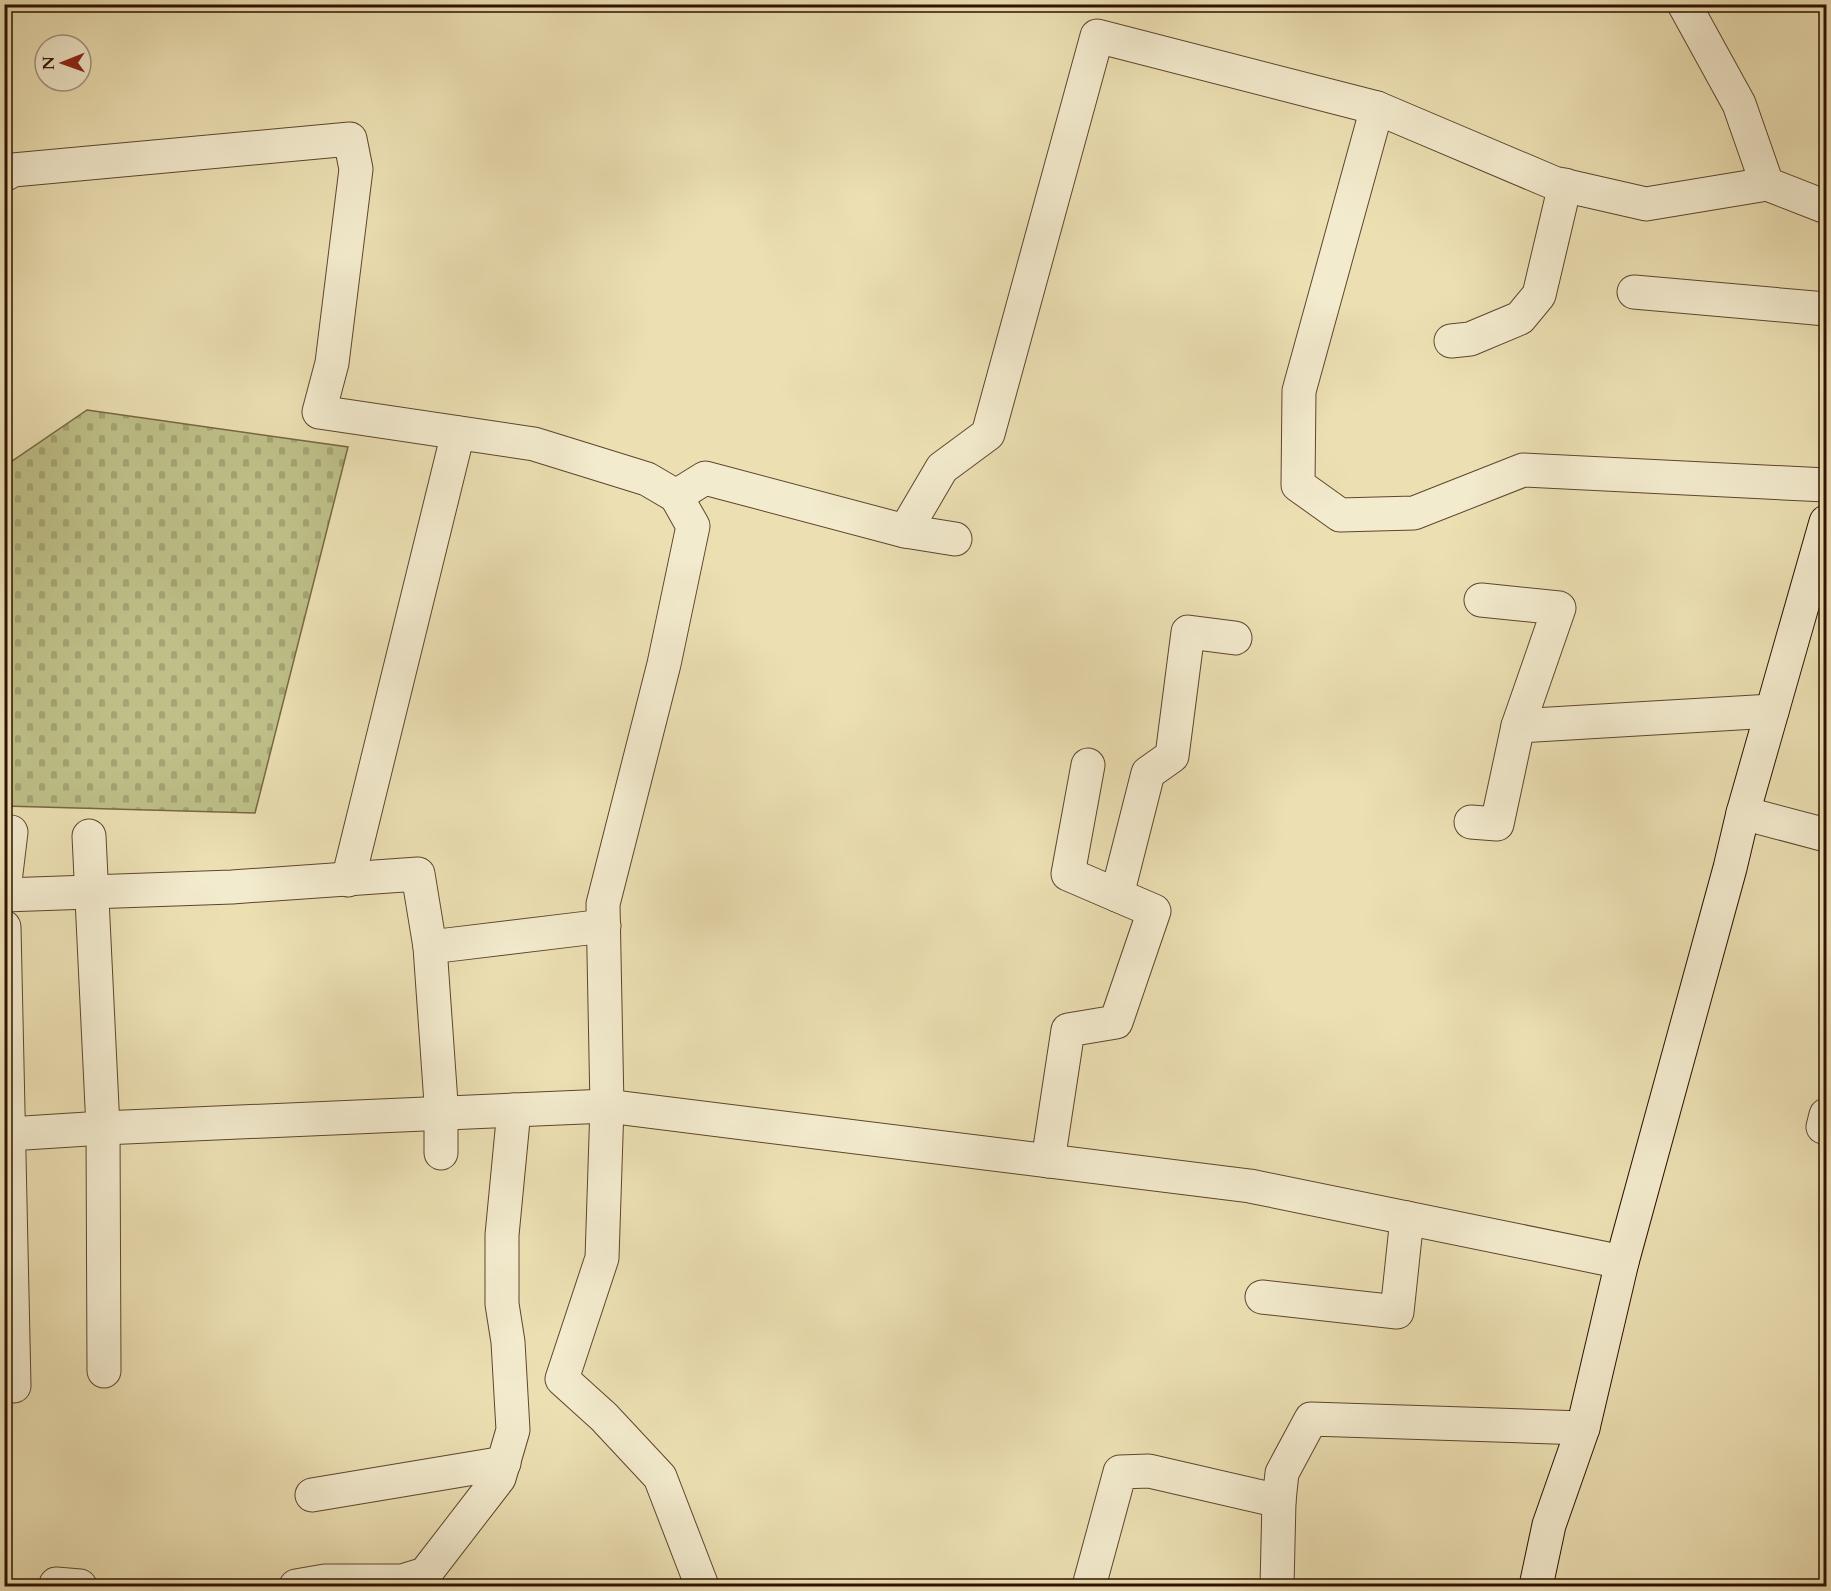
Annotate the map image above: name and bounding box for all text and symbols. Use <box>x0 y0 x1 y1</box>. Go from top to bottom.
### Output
north arrow <box>33 33 93 93</box>
text: N <box>38 56 60 70</box>

